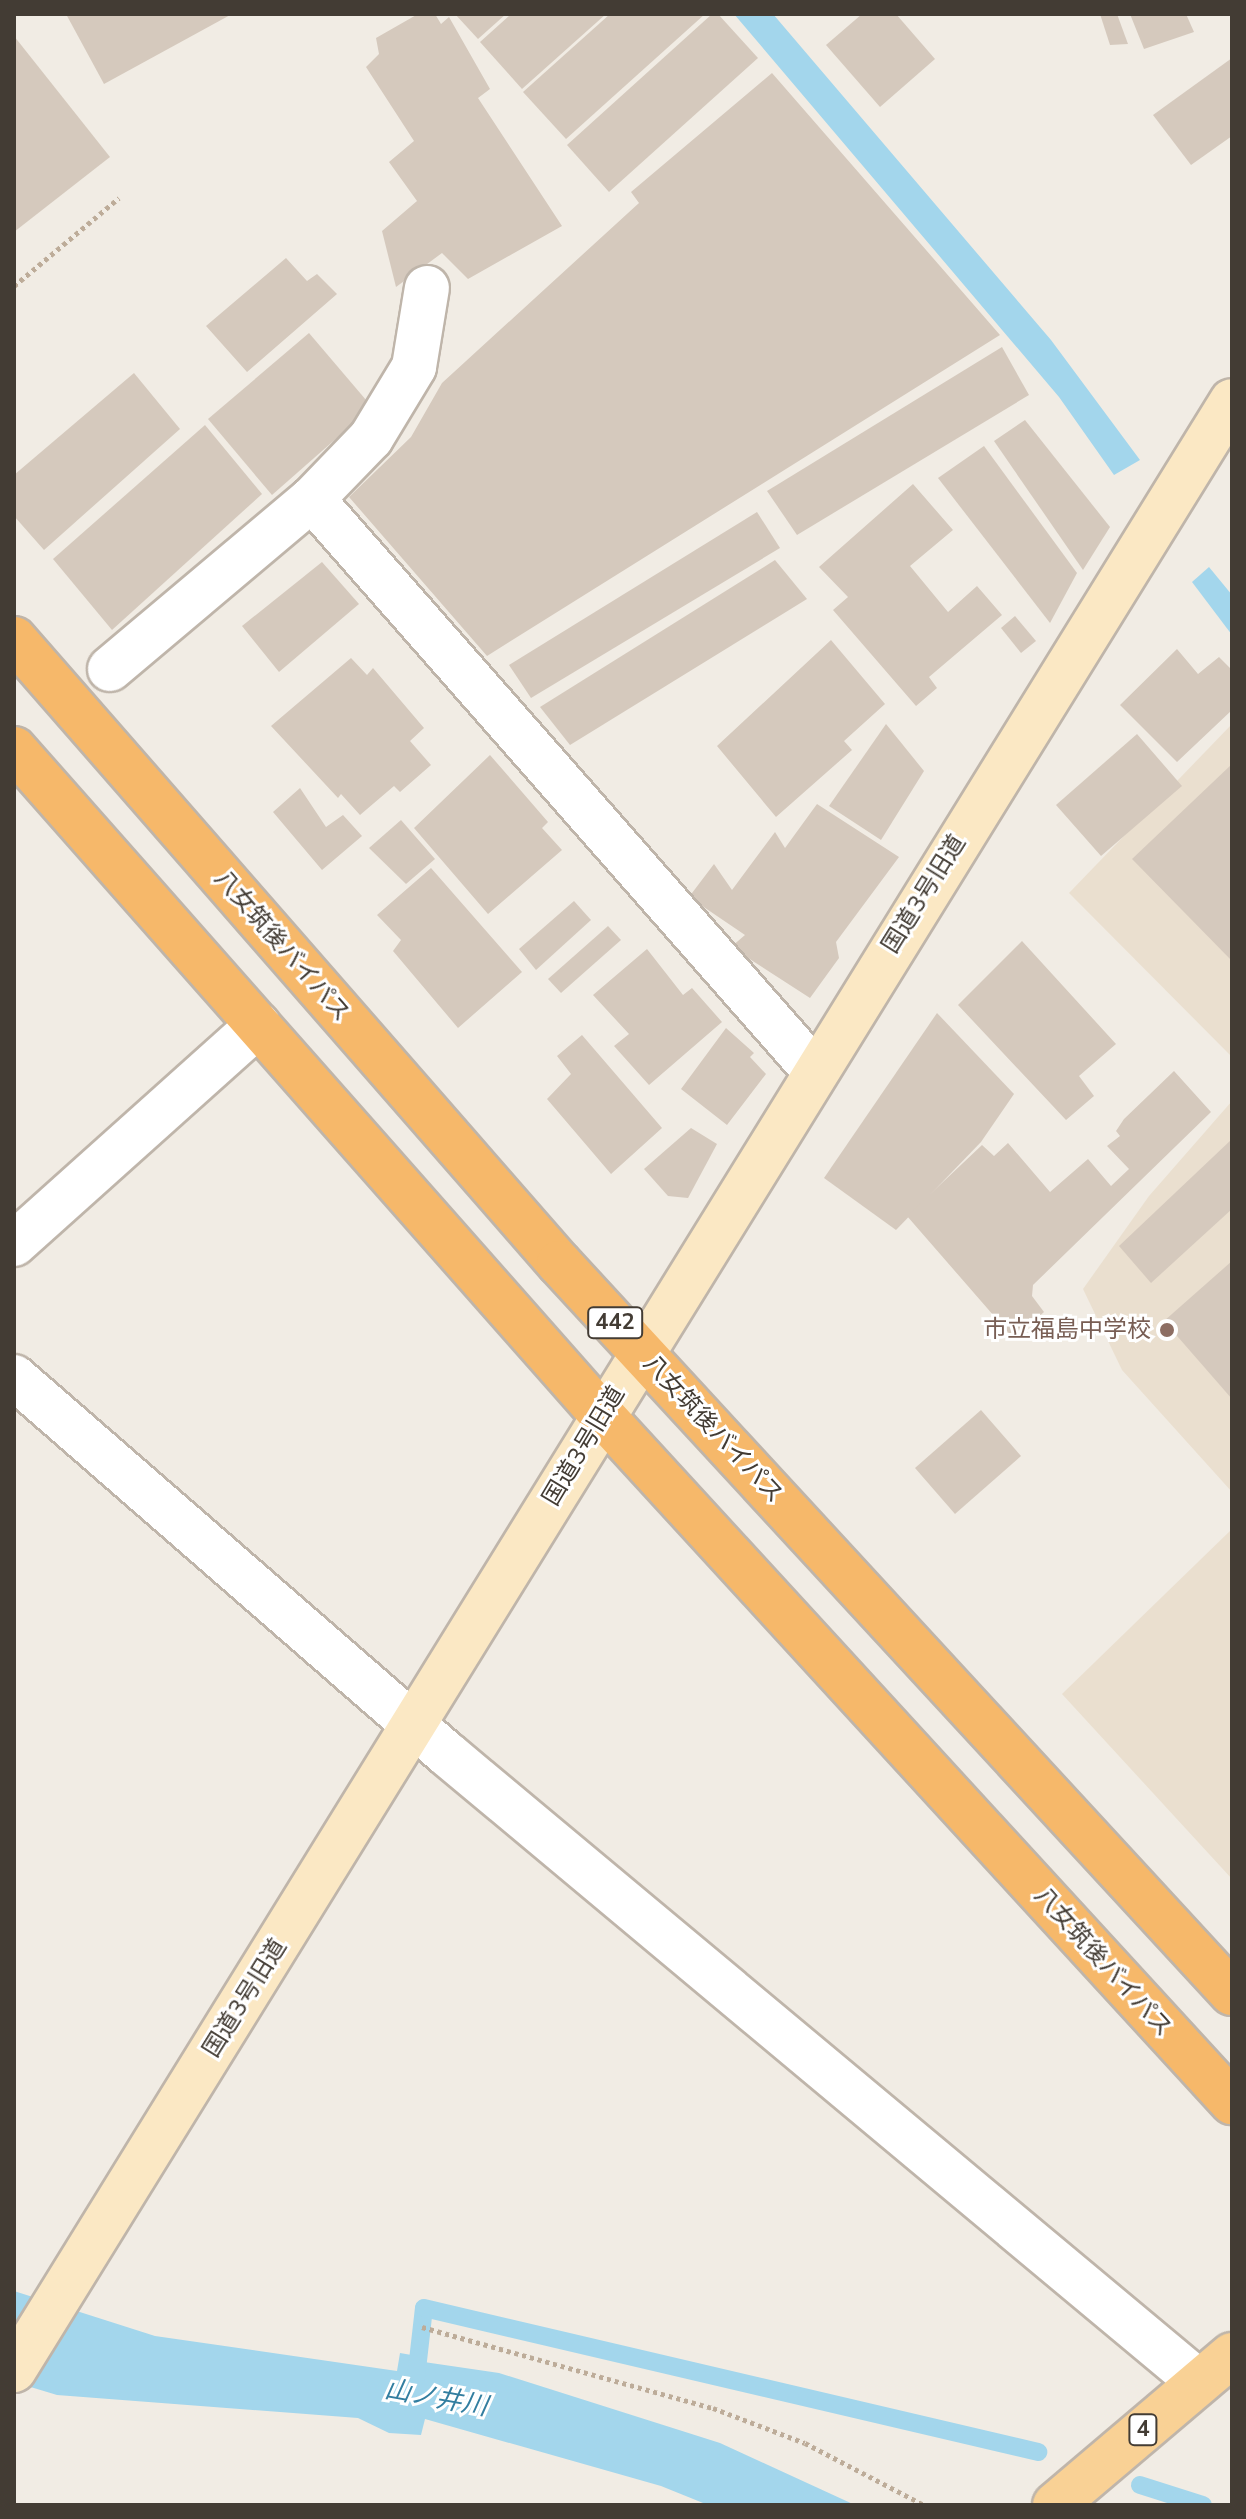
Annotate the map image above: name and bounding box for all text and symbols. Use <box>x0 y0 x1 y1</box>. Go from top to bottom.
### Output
street label: 国道3号旧道 <box>876 829 972 959</box>
street label: 八女筑後バイパス <box>208 864 356 1028</box>
road number: 442 <box>587 1305 643 1341</box>
place label: 市立福島中学校 <box>983 1316 1151 1344</box>
marker: 市立福島中学校 <box>1158 1321 1176 1339</box>
street label: 八女筑後バイパス <box>637 1349 789 1509</box>
street label: 国道3号旧道 <box>537 1381 631 1511</box>
street label: 八女筑後バイパス <box>1028 1881 1178 2043</box>
street label: 国道3号旧道 <box>197 1933 293 2063</box>
water label: 山ノ井川 <box>382 2374 490 2422</box>
road number: 4 <box>1127 2412 1159 2448</box>

